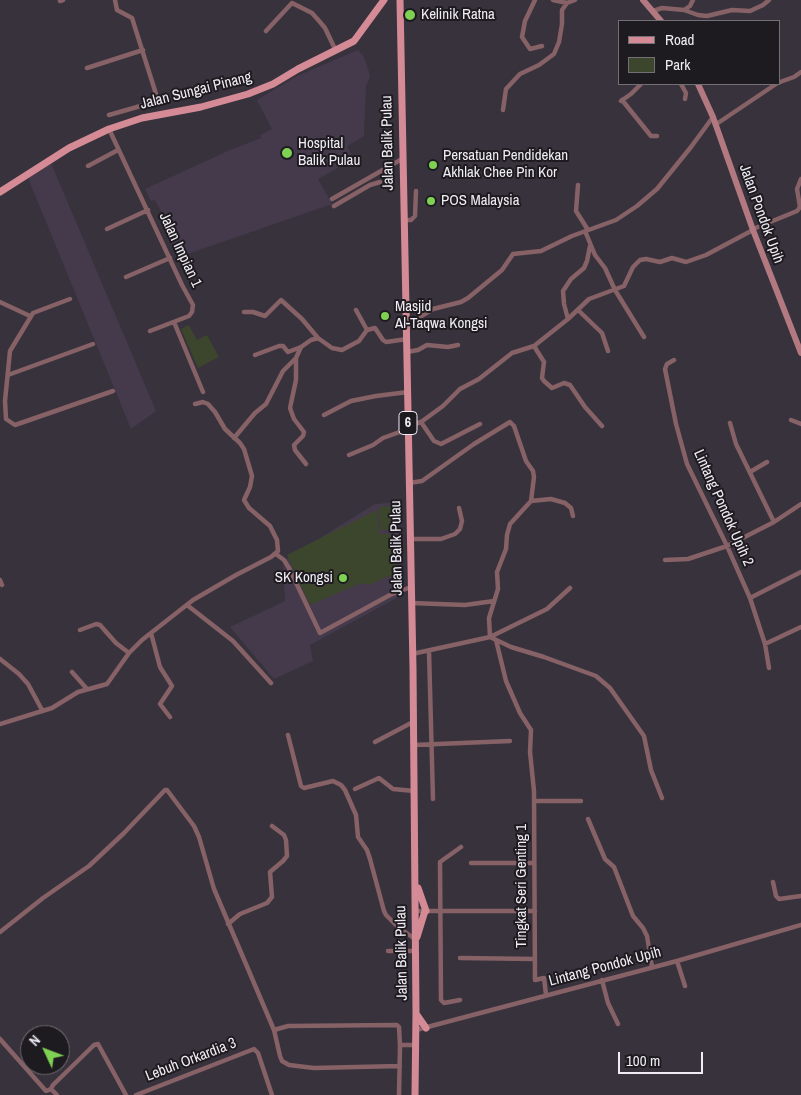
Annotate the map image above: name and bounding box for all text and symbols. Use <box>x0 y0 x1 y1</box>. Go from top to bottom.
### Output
place label: Kelinik Ratna <box>421 6 495 24</box>
marker: Kelinik Ratna <box>403 8 417 22</box>
legend <box>618 20 781 85</box>
text: Road <box>665 29 694 50</box>
text: Park <box>665 54 690 75</box>
street label: Jalan Sungai Pinang <box>138 68 254 114</box>
street label: Jalan Balik Pulau <box>378 95 398 191</box>
place label: Hospital Balik Pulau <box>298 135 360 170</box>
marker: Hospital Balik Pulau <box>280 146 294 160</box>
place label: Persatuan Pendidekan Akhlak Chee Pin Kor <box>443 147 568 182</box>
marker: Persatuan Pendidekan Akhlak Chee Pin Kor <box>427 159 439 171</box>
street label: Jalan Pondok Upih <box>735 162 787 266</box>
place label: POS Malaysia <box>441 192 520 210</box>
marker: POS Malaysia <box>425 195 437 207</box>
street label: Jalan Impian 1 <box>155 210 205 290</box>
place label: Masjid Al-Taqwa Kongsi <box>395 298 488 333</box>
marker: Masjid Al-Taqwa Kongsi <box>379 310 391 322</box>
road number: 6 <box>399 412 417 434</box>
street label: Lintang Pondok Upih 2 <box>689 447 757 569</box>
street label: Jalan Balik Pulau <box>387 500 407 596</box>
place label: SK Kongsi <box>275 569 333 587</box>
marker: SK Kongsi <box>337 572 349 584</box>
street label: Tingkat Seri Genting 1 <box>513 824 531 948</box>
street label: Jalan Balik Pulau <box>392 905 412 1001</box>
street label: Lintang Pondok Upih <box>547 943 663 991</box>
north arrow <box>20 1025 70 1075</box>
text: N <box>25 1031 44 1050</box>
street label: Lebuh Orkardia 3 <box>143 1034 239 1086</box>
scale bar <box>621 1042 706 1074</box>
text: 100 m <box>626 1050 660 1071</box>

